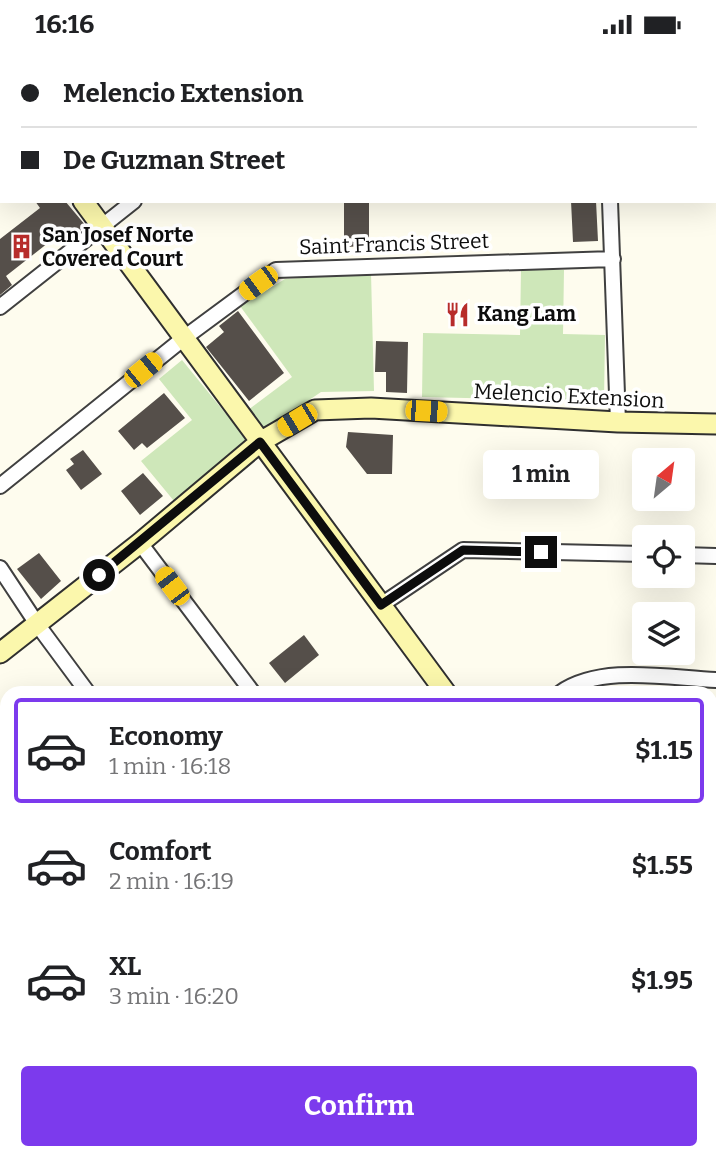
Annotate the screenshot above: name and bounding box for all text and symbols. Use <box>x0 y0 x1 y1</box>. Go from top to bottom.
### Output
text: 16:16 <box>35 9 94 40</box>
text: Melencio Extension <box>63 78 303 109</box>
text: De Guzman Street <box>63 145 285 176</box>
place label: San Josef Norte Covered Court <box>42 222 193 272</box>
street label: Saint Francis Street <box>299 228 490 260</box>
building icon: San Josef Norte Covered Court <box>8 233 36 261</box>
car <box>235 262 282 304</box>
restaurant icon: Kang Lam <box>443 300 471 328</box>
place label: Kang Lam <box>477 301 576 327</box>
car <box>121 349 166 391</box>
street label: Melencio Extension <box>473 378 665 414</box>
car <box>405 399 448 423</box>
car <box>274 400 321 440</box>
north arrow <box>632 448 695 511</box>
map controls <box>632 448 695 665</box>
callout: 1 min <box>483 451 599 499</box>
text: 1 min <box>512 460 570 488</box>
button: locate <box>632 525 695 588</box>
route end <box>525 536 557 568</box>
route start <box>83 559 115 591</box>
car <box>151 563 194 609</box>
button: layers <box>632 602 695 665</box>
icon: car <box>25 719 88 782</box>
text: Economy <box>109 721 223 752</box>
text: $1.15 <box>635 735 693 766</box>
text: 1 min · 16:18 <box>109 752 231 780</box>
icon: car <box>25 834 88 897</box>
text: Comfort <box>109 836 212 867</box>
text: $1.55 <box>631 850 693 881</box>
text: 2 min · 16:19 <box>109 867 234 895</box>
icon: car <box>25 949 88 1012</box>
text: XL <box>109 951 141 982</box>
text: $1.95 <box>631 965 693 996</box>
text: 3 min · 16:20 <box>109 982 239 1010</box>
button: Confirm <box>21 1066 697 1146</box>

